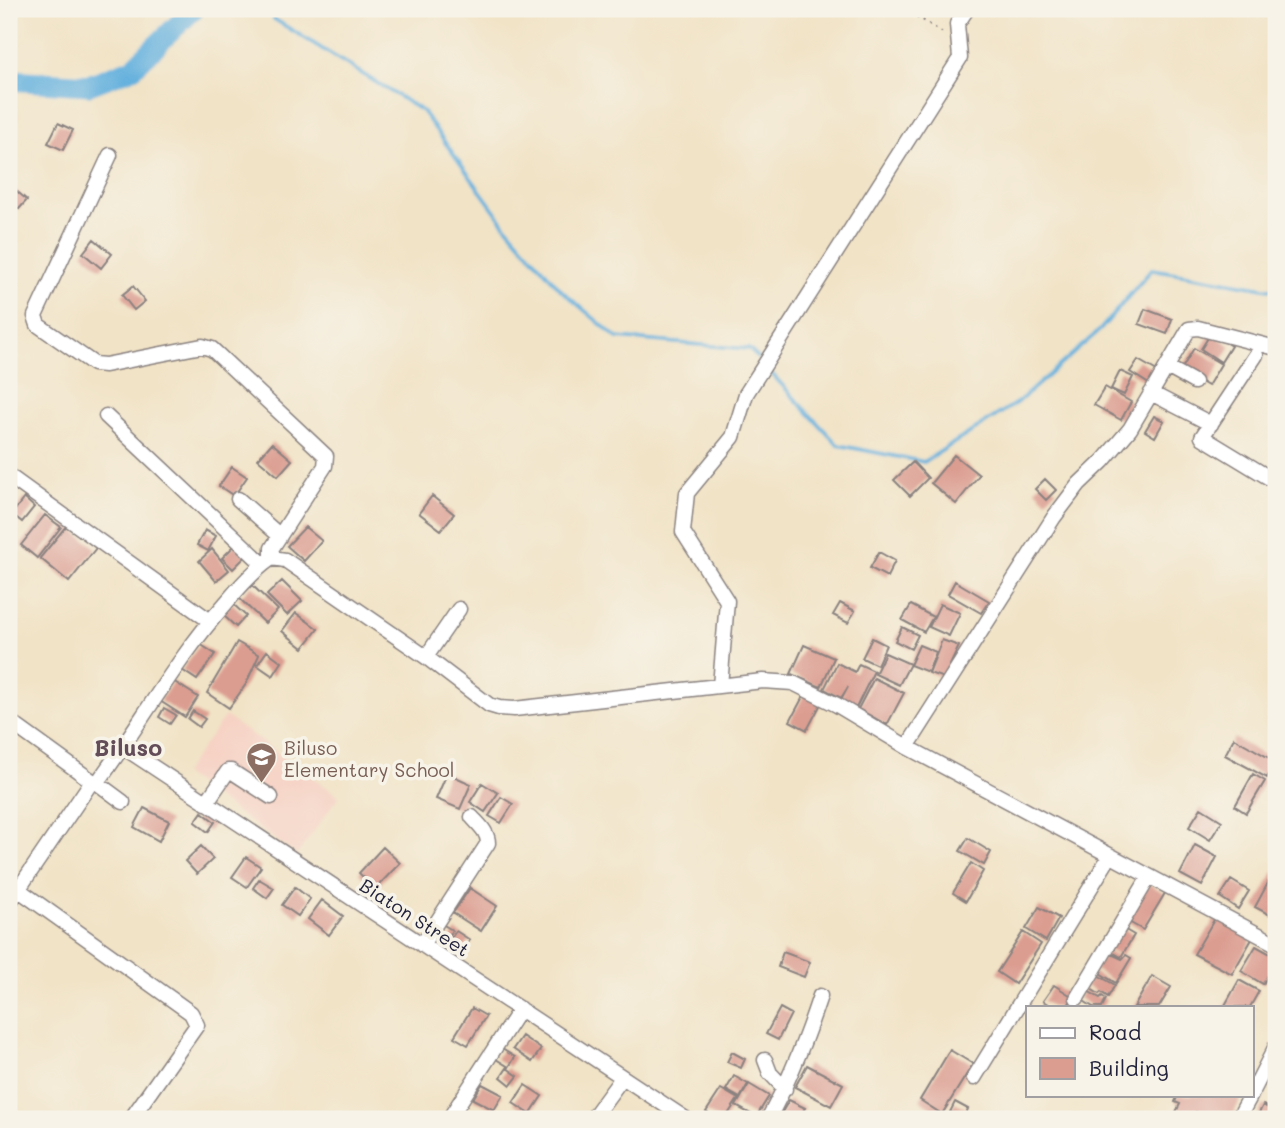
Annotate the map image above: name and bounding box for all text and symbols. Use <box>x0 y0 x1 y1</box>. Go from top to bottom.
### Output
district label: Biluso <box>94 732 162 762</box>
place label: Biluso Elementary School <box>284 735 454 782</box>
school or university icon: Biluso Elementary School <box>244 741 278 785</box>
street label: Biaton Street <box>355 872 475 962</box>
legend <box>1026 1006 1254 1096</box>
text: Road <box>1089 1018 1141 1045</box>
text: Building <box>1089 1054 1169 1081</box>

